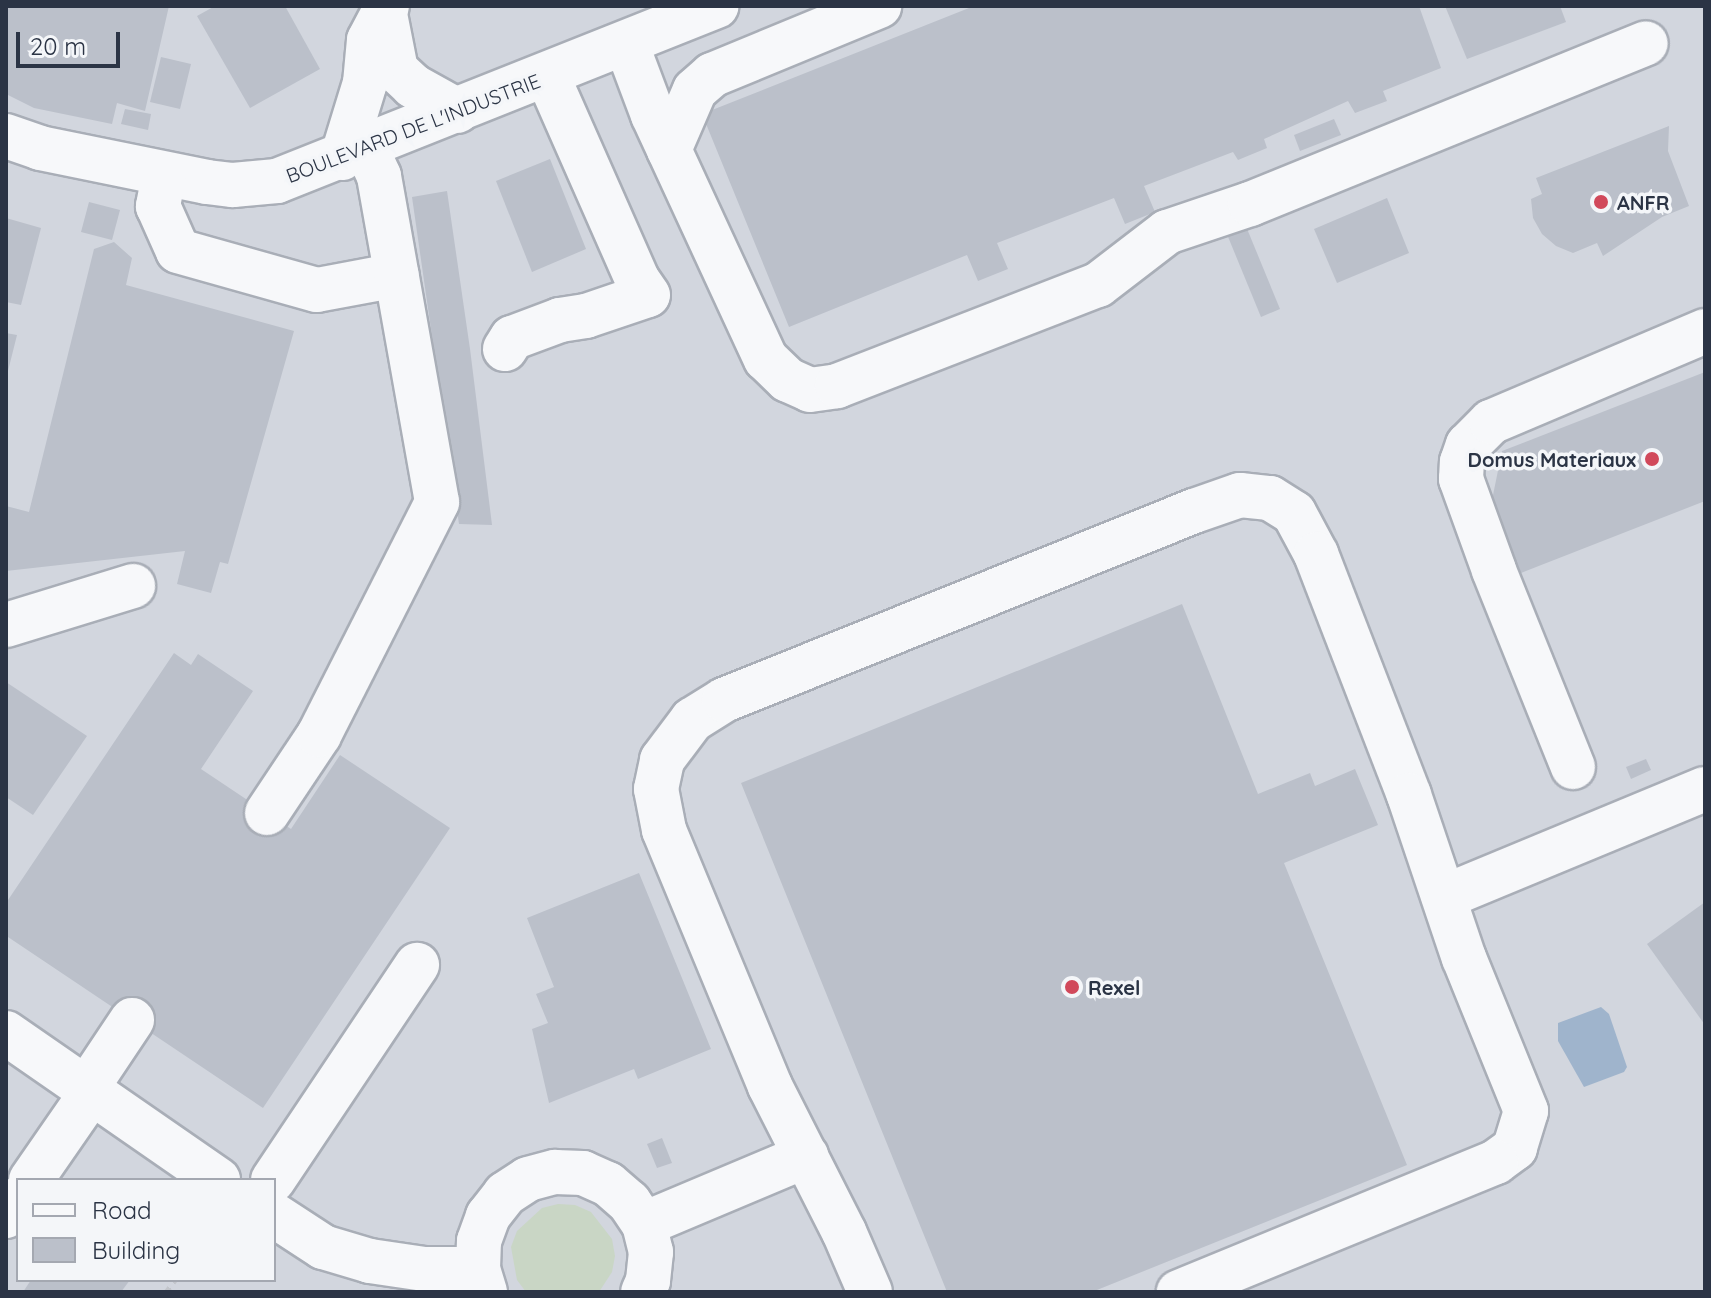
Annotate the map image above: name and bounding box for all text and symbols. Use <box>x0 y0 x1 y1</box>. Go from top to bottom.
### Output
scale bar <box>20 16 124 66</box>
text: 20 m <box>30 31 86 61</box>
street label: BOULEVARD DE L'INDUSTRIE <box>283 68 543 188</box>
place label: ANFR <box>1617 190 1669 214</box>
marker: ANFR <box>1592 193 1610 211</box>
place label: Domus Materiaux <box>1468 447 1636 471</box>
marker: Domus Materiaux <box>1643 450 1661 468</box>
place label: Rexel <box>1088 975 1140 999</box>
marker: Rexel <box>1063 978 1081 996</box>
legend <box>16 1178 276 1282</box>
text: Road <box>92 1195 152 1225</box>
text: Building <box>92 1235 180 1265</box>

